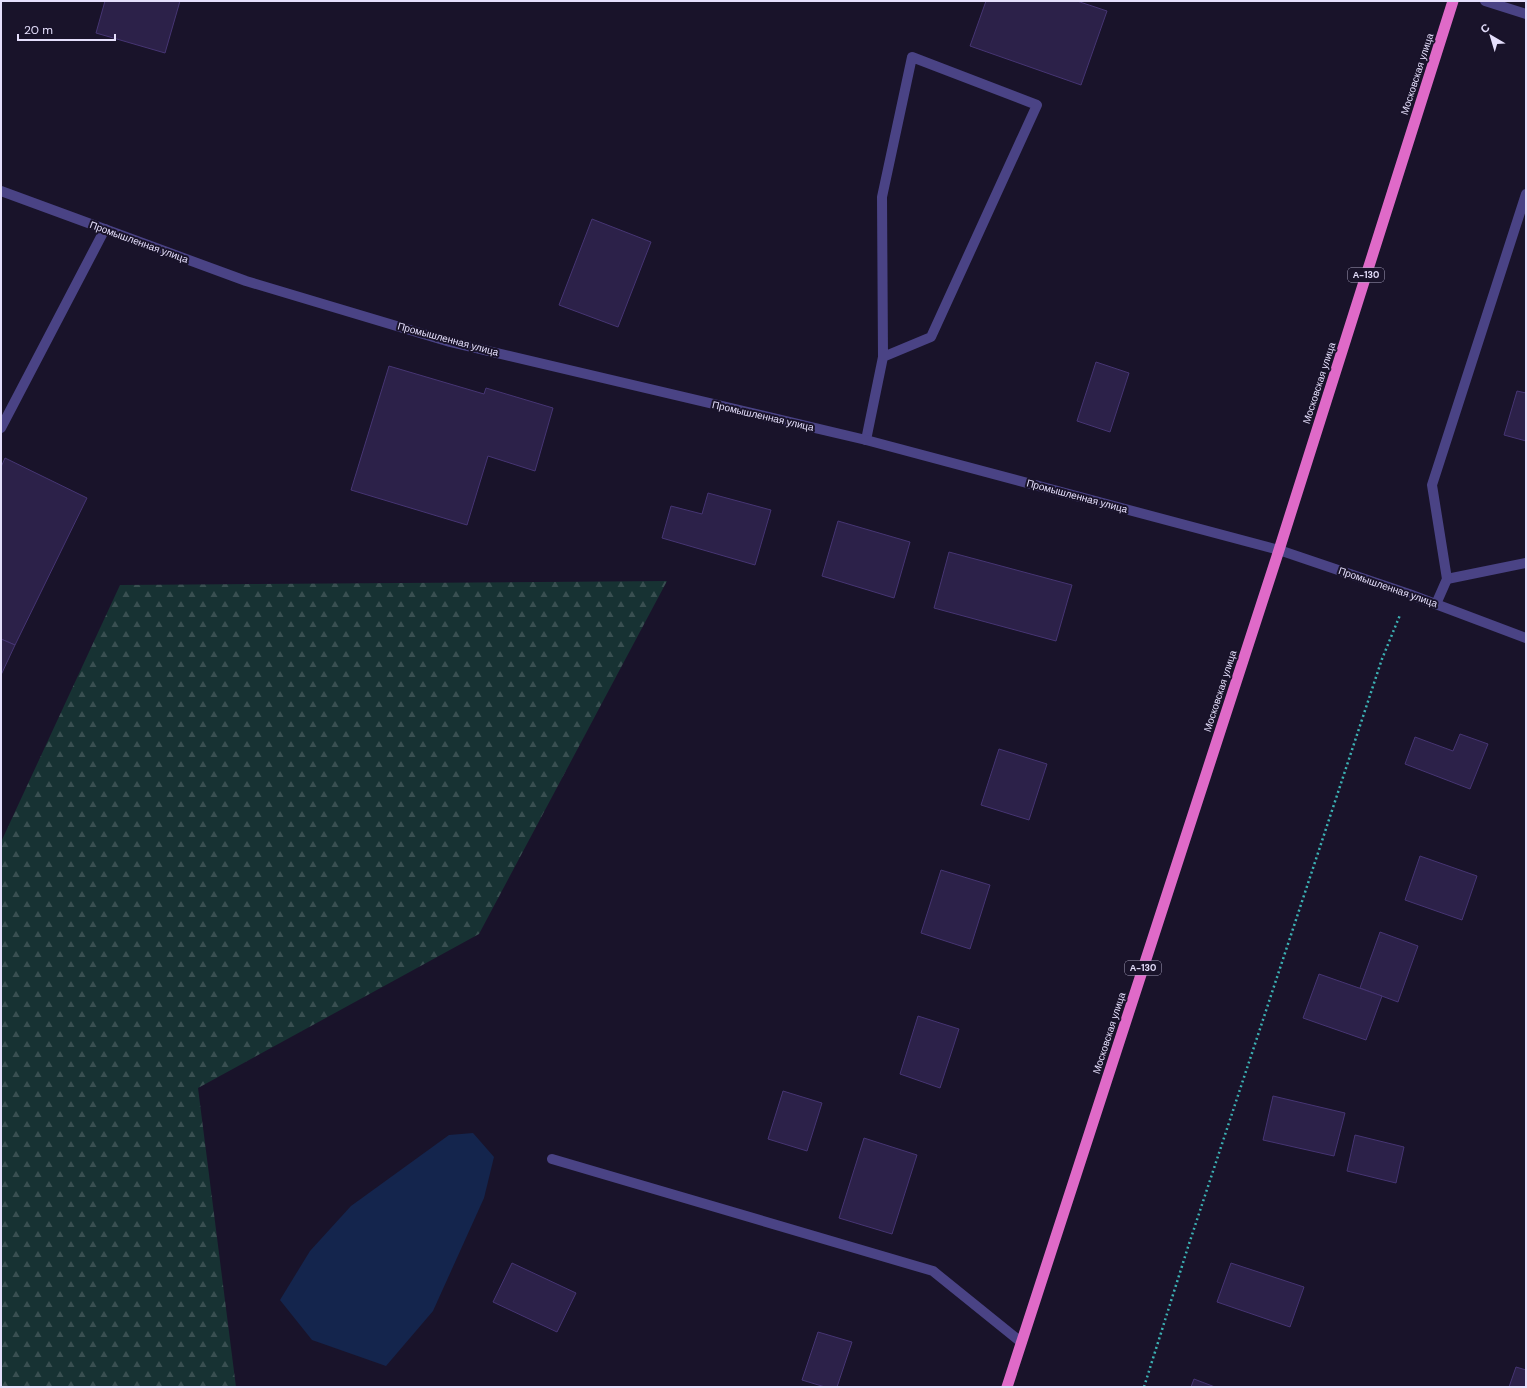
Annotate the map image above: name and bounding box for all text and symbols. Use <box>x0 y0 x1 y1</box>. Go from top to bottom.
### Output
scale bar <box>18 16 115 42</box>
north arrow <box>1471 16 1511 56</box>
text: С <box>1477 20 1492 36</box>
text: 20 m <box>24 22 53 38</box>
street label: Московская улица <box>1398 31 1436 116</box>
street label: Промышленная улица <box>88 218 190 266</box>
road number: А-130 <box>1348 268 1384 282</box>
street label: Промышленная улица <box>396 319 500 359</box>
street label: Московская улица <box>1300 340 1338 425</box>
street label: Промышленная улица <box>711 398 816 434</box>
street label: Промышленная улица <box>1025 476 1129 516</box>
street label: Промышленная улица <box>1337 564 1440 610</box>
street label: Московская улица <box>1201 648 1239 733</box>
road number: А-130 <box>1125 961 1161 975</box>
street label: Московская улица <box>1090 990 1128 1075</box>

